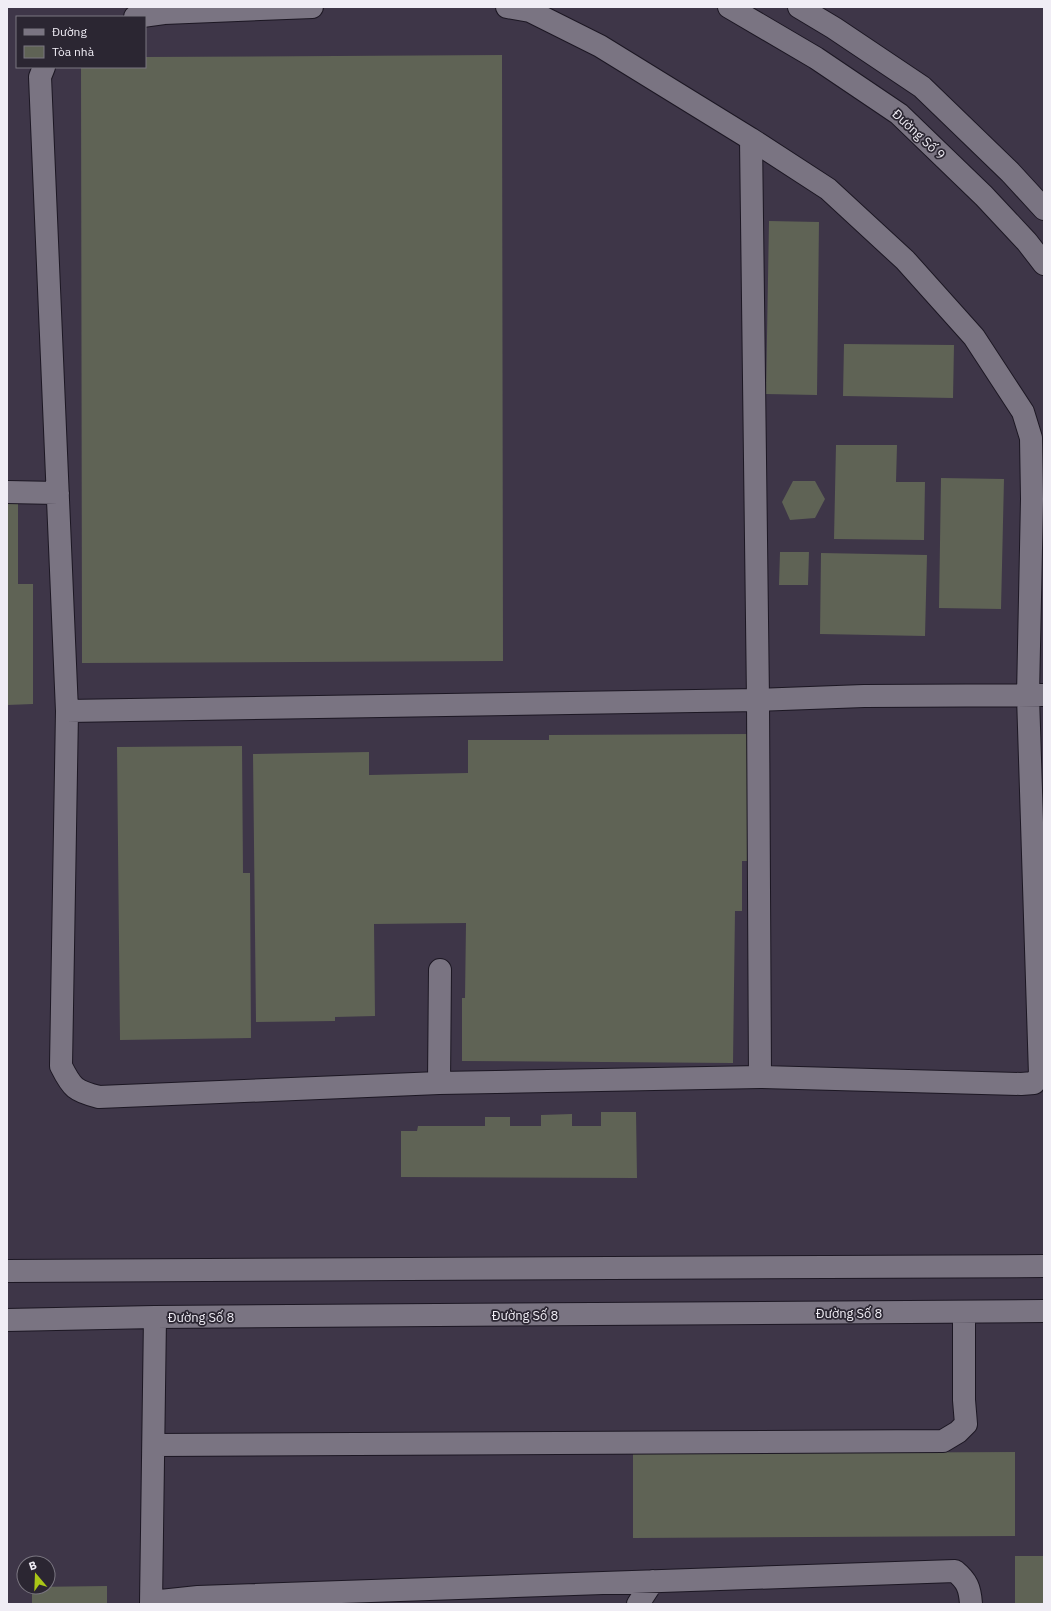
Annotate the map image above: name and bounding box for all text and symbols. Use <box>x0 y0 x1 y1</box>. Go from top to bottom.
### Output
legend <box>16 16 146 68</box>
text: Đường <box>52 24 87 39</box>
text: Tòa nhà <box>52 44 95 59</box>
street label: Đường Số 9 <box>889 105 949 163</box>
street label: Đường Số 8 <box>816 1305 882 1322</box>
street label: Đường Số 8 <box>492 1307 558 1324</box>
street label: Đường Số 8 <box>168 1309 234 1326</box>
north arrow <box>16 1555 56 1595</box>
text: B <box>27 1558 38 1573</box>

